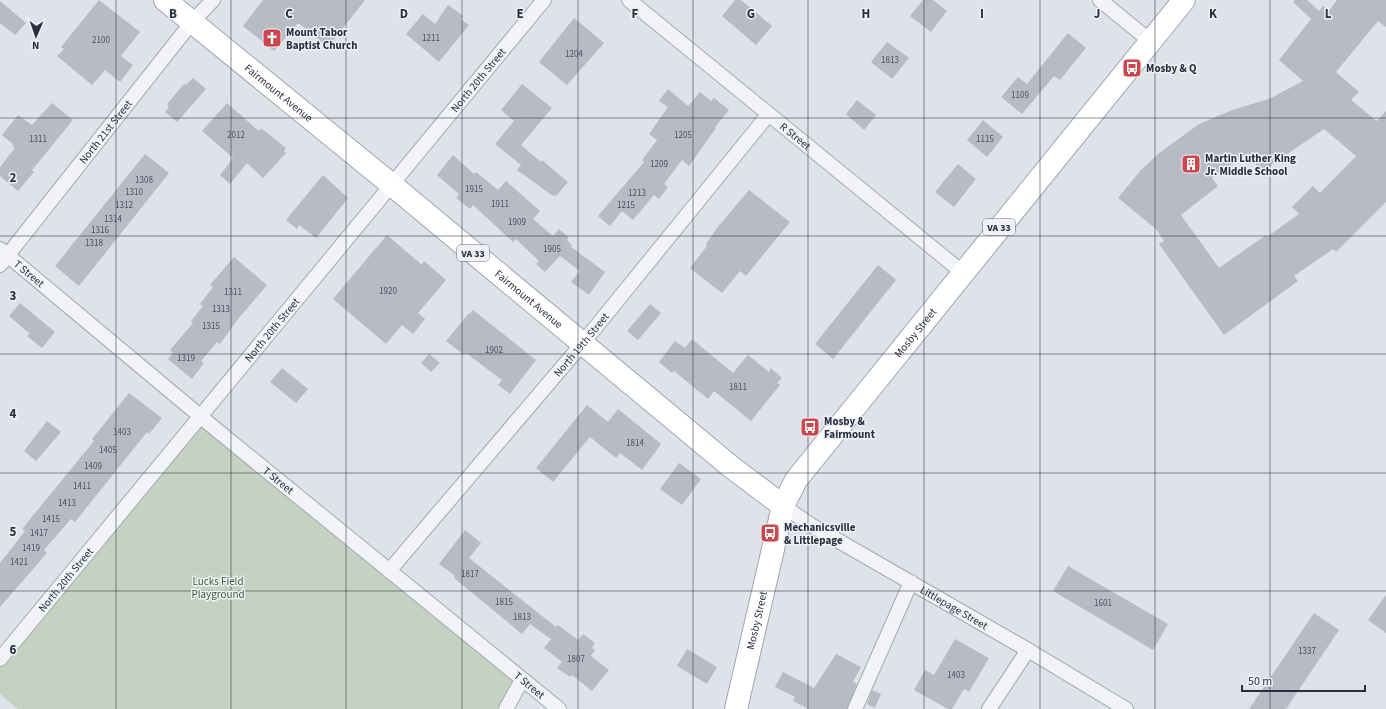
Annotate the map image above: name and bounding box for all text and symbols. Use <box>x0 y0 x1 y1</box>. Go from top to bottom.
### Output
text: B <box>169 5 177 23</box>
text: C <box>285 5 293 23</box>
text: D <box>400 5 408 23</box>
text: E <box>516 5 524 23</box>
text: F <box>632 5 639 23</box>
text: G <box>747 5 755 23</box>
text: H <box>862 5 870 23</box>
text: I <box>980 5 984 23</box>
text: J <box>1094 5 1100 23</box>
text: K <box>1209 5 1218 23</box>
text: L <box>1325 5 1332 23</box>
north arrow <box>16 16 56 56</box>
place label: Mount Tabor Baptist Church <box>286 25 357 53</box>
church icon: Mount Tabor Baptist Church <box>261 27 283 49</box>
house number: 1211 <box>422 32 440 45</box>
house number: 2100 <box>92 34 110 47</box>
text: N <box>32 38 40 53</box>
street label: North 20th Street <box>447 45 510 116</box>
house number: 1204 <box>565 48 583 61</box>
house number: 1813 <box>881 54 899 67</box>
bus stop icon: Mosby & Q <box>1121 57 1143 79</box>
street label: Fairmount Avenue <box>241 61 316 126</box>
place label: Mosby & Q <box>1146 61 1197 76</box>
house number: 1109 <box>1011 89 1029 102</box>
street label: North 21st Street <box>76 97 136 167</box>
street label: R Street <box>776 119 814 154</box>
house number: 2012 <box>227 129 245 142</box>
house number: 1205 <box>674 129 692 142</box>
house number: 1311 <box>29 133 47 146</box>
house number: 1115 <box>976 133 994 146</box>
place label: Martin Luther King Jr. Middle School <box>1205 151 1296 179</box>
building icon: Martin Luther King Jr. Middle School <box>1180 153 1202 175</box>
house number: 1209 <box>650 158 668 171</box>
text: 2 <box>10 169 17 187</box>
house number: 1308 <box>135 174 153 187</box>
house number: 1915 <box>465 183 483 196</box>
house number: 1310 <box>125 186 143 199</box>
house number: 1213 <box>628 187 646 200</box>
house number: 1911 <box>491 198 509 211</box>
house number: 1312 <box>115 199 133 212</box>
house number: 1215 <box>617 199 635 212</box>
house number: 1314 <box>104 213 122 226</box>
house number: 1909 <box>508 216 526 229</box>
road number: VA 33 <box>983 219 1015 235</box>
house number: 1316 <box>91 224 109 237</box>
house number: 1318 <box>85 237 103 250</box>
house number: 1905 <box>543 243 561 256</box>
road number: VA 33 <box>457 245 489 261</box>
street label: T Street <box>10 257 48 291</box>
street label: Fairmount Avenue <box>492 267 566 332</box>
house number: 1920 <box>379 285 397 298</box>
house number: 1311 <box>224 286 242 299</box>
text: 3 <box>10 287 17 305</box>
street label: North 20th Street <box>241 294 303 365</box>
house number: 1313 <box>212 303 230 316</box>
street label: Mosby Street <box>891 305 940 361</box>
street label: North 19th Street <box>550 309 613 380</box>
house number: 1315 <box>202 320 220 333</box>
house number: 1902 <box>485 344 503 357</box>
house number: 1319 <box>177 352 195 365</box>
house number: 1811 <box>729 381 747 394</box>
text: 4 <box>10 405 17 423</box>
place label: Mosby & Fairmount <box>824 414 876 442</box>
bus stop icon: Mosby & Fairmount <box>799 416 821 438</box>
house number: 1403 <box>113 426 131 439</box>
house number: 1814 <box>626 437 644 450</box>
house number: 1405 <box>99 444 117 457</box>
house number: 1409 <box>84 460 102 473</box>
street label: T Street <box>260 464 297 498</box>
house number: 1411 <box>73 480 91 493</box>
house number: 1413 <box>58 497 76 510</box>
house number: 1415 <box>42 513 60 526</box>
place label: Mechanicsville & Littlepage <box>784 520 856 548</box>
bus stop icon: Mechanicsville & Littlepage <box>759 522 781 544</box>
text: 5 <box>10 523 17 541</box>
house number: 1417 <box>30 527 48 540</box>
house number: 1419 <box>22 542 40 555</box>
street label: North 20th Street <box>35 544 97 615</box>
house number: 1421 <box>10 556 28 569</box>
house number: 1817 <box>461 568 479 581</box>
park label: Lucks Field Playground <box>191 574 245 602</box>
street label: Littlepage Street <box>917 582 991 633</box>
street label: Mosby Street <box>743 589 771 651</box>
house number: 1815 <box>495 596 513 609</box>
house number: 1601 <box>1094 597 1112 610</box>
house number: 1813 <box>513 611 531 624</box>
text: 6 <box>10 641 17 659</box>
house number: 1337 <box>1298 645 1316 658</box>
house number: 1807 <box>567 653 585 666</box>
scale bar <box>1242 667 1365 693</box>
street label: T Street <box>511 668 548 703</box>
house number: 1403 <box>947 669 965 682</box>
text: 50 m <box>1248 673 1272 690</box>

